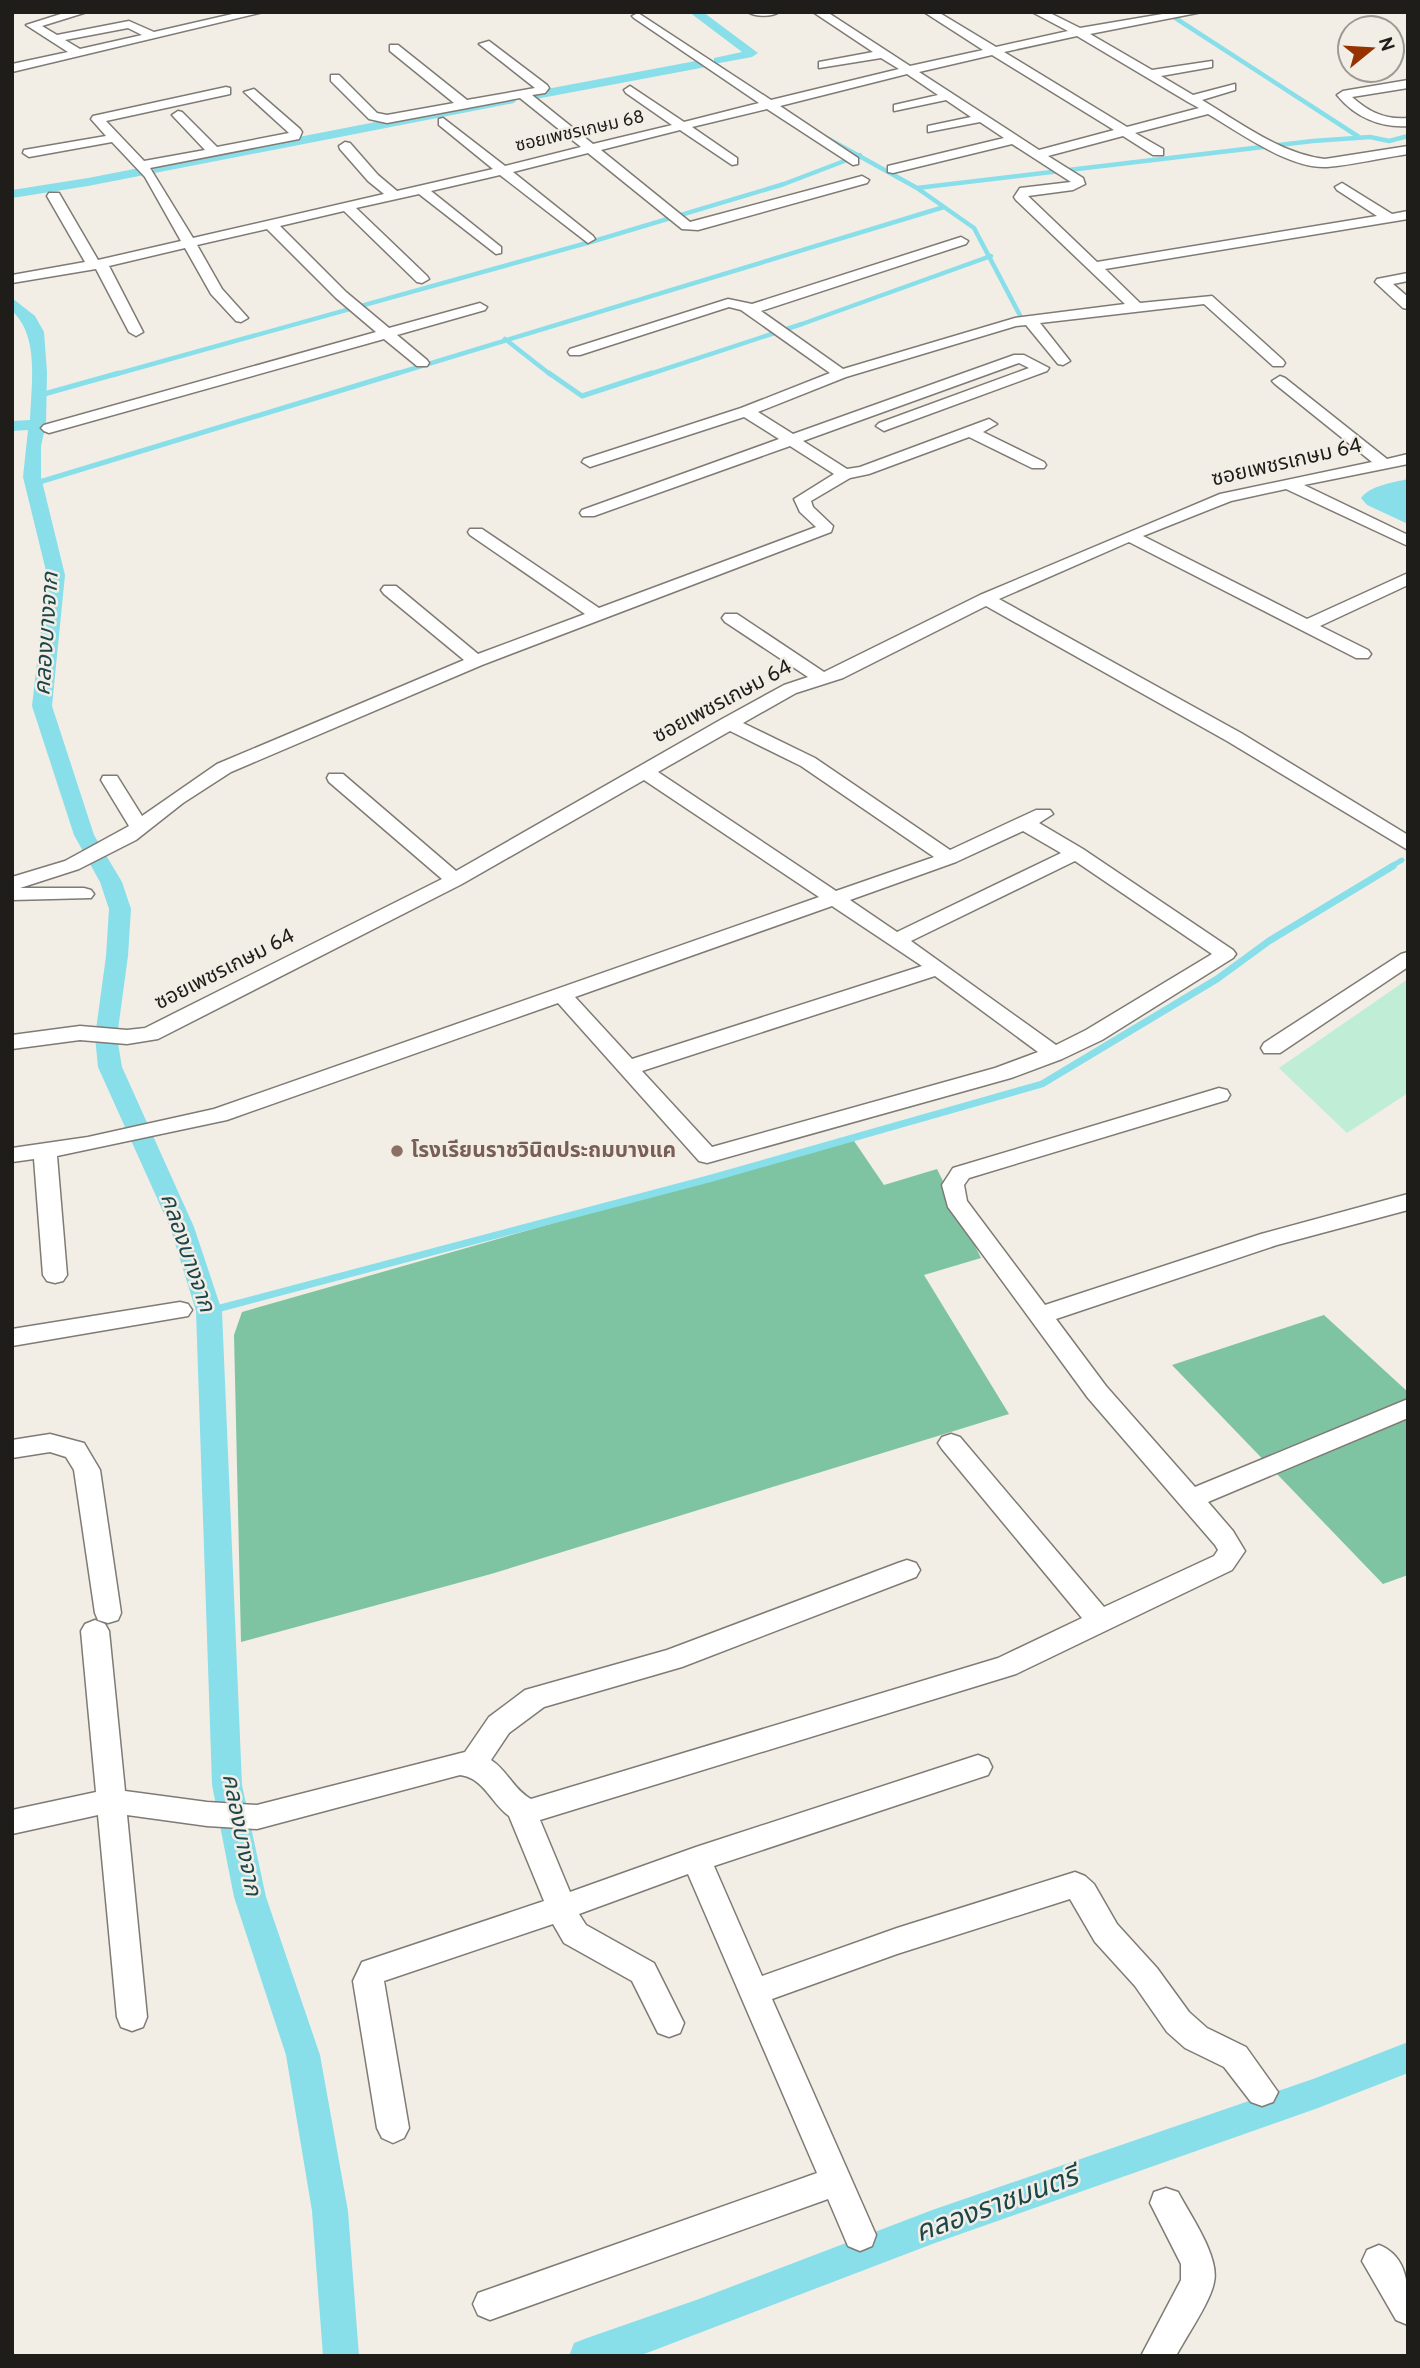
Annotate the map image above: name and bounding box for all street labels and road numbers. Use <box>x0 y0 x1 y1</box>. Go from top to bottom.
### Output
street label: ซอยเพชรเกษม 68 <box>513 106 647 158</box>
street label: ซอยเพชรเกษม 64 <box>1209 433 1365 493</box>
street label: ซอยเพชรเกษม 64 <box>649 654 797 750</box>
street label: ซอยเพชรเกษม 64 <box>150 923 300 1017</box>

